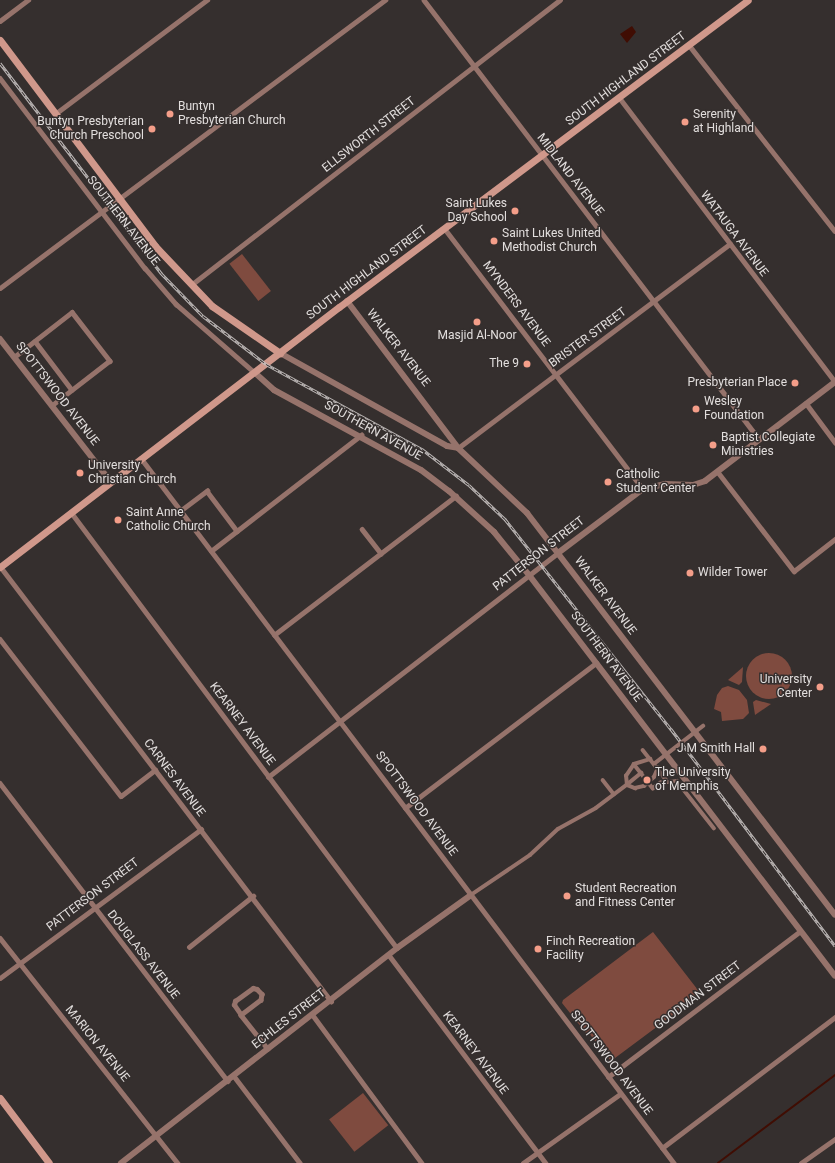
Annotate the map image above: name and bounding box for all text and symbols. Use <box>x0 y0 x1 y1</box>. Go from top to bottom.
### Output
street label: SOUTH HIGHLAND STREET <box>563 29 689 129</box>
street label: ELLSWORTH STREET <box>320 94 418 176</box>
place label: Buntyn Presbyterian Church <box>178 100 286 128</box>
place label: Serenity at Highland <box>693 108 754 136</box>
marker: Buntyn Presbyterian Church <box>165 109 175 119</box>
place label: Buntyn Presbyterian Church Preschool <box>37 115 144 143</box>
marker: Serenity at Highland <box>680 117 690 127</box>
marker: Buntyn Presbyterian Church Preschool <box>147 124 157 134</box>
street label: MIDLAND AVENUE <box>533 131 607 219</box>
street label: SOUTHERN AVENUE <box>84 173 162 269</box>
street label: WATAUGA AVENUE <box>697 188 771 280</box>
place label: Saint Lukes Day School <box>446 197 507 225</box>
marker: Saint Lukes Day School <box>510 206 520 216</box>
street label: SOUTH HIGHLAND STREET <box>304 223 430 323</box>
place label: Saint Lukes United Methodist Church <box>502 227 601 255</box>
marker: Saint Lukes United Methodist Church <box>489 236 499 246</box>
street label: MYNDERS AVENUE <box>479 258 553 350</box>
street label: BRISTER STREET <box>546 305 630 371</box>
street label: WALKER AVENUE <box>363 306 433 390</box>
marker: Masjid Al-Noor <box>472 317 482 327</box>
place label: Masjid Al-Noor <box>437 329 517 343</box>
street label: SPOTTSWOOD AVENUE <box>12 339 102 449</box>
place label: The 9 <box>489 357 519 371</box>
marker: The 9 <box>522 359 532 369</box>
place label: Presbyterian Place <box>688 376 787 390</box>
marker: Presbyterian Place <box>790 378 800 388</box>
place label: Wesley Foundation <box>704 395 764 423</box>
street label: SOUTHERN AVENUE <box>322 398 424 464</box>
marker: Wesley Foundation <box>691 404 701 414</box>
place label: Baptist Collegiate Ministries <box>721 431 815 459</box>
marker: Baptist Collegiate Ministries <box>708 440 718 450</box>
place label: University Christian Church <box>88 459 176 487</box>
marker: University Christian Church <box>75 468 85 478</box>
place label: Catholic Student Center <box>616 468 695 496</box>
marker: Catholic Student Center <box>603 477 613 487</box>
place label: Saint Anne Catholic Church <box>126 506 211 534</box>
street label: PATTERSON STREET <box>490 514 588 594</box>
marker: Saint Anne Catholic Church <box>113 515 123 525</box>
street label: WALKER AVENUE <box>571 554 639 638</box>
place label: Wilder Tower <box>698 566 768 580</box>
marker: Wilder Tower <box>685 568 695 578</box>
street label: SOUTHERN AVENUE <box>567 609 645 705</box>
place label: University Center <box>760 673 812 701</box>
street label: KEARNEY AVENUE <box>206 680 278 768</box>
marker: University Center <box>815 682 825 692</box>
street label: CARNES AVENUE <box>140 736 208 820</box>
place label: J M Smith Hall <box>677 742 755 756</box>
marker: J M Smith Hall <box>758 744 768 754</box>
street label: SPOTTSWOOD AVENUE <box>372 749 460 859</box>
place label: The University of Memphis <box>655 766 730 794</box>
marker: The University of Memphis <box>642 775 652 785</box>
street label: PATTERSON STREET <box>44 856 142 934</box>
place label: Student Recreation and Fitness Center <box>575 882 677 910</box>
marker: Student Recreation and Fitness Center <box>562 891 572 901</box>
street label: DOUGLASS AVENUE <box>104 908 182 1002</box>
place label: Finch Recreation Facility <box>546 935 635 963</box>
marker: Finch Recreation Facility <box>533 944 543 954</box>
street label: GOODMAN STREET <box>652 959 744 1033</box>
street label: ECHLES STREET <box>249 986 329 1052</box>
street label: MARION AVENUE <box>62 1003 132 1085</box>
street label: SPOTTSWOOD AVENUE <box>567 1008 655 1118</box>
street label: KEARNEY AVENUE <box>439 1009 511 1097</box>

